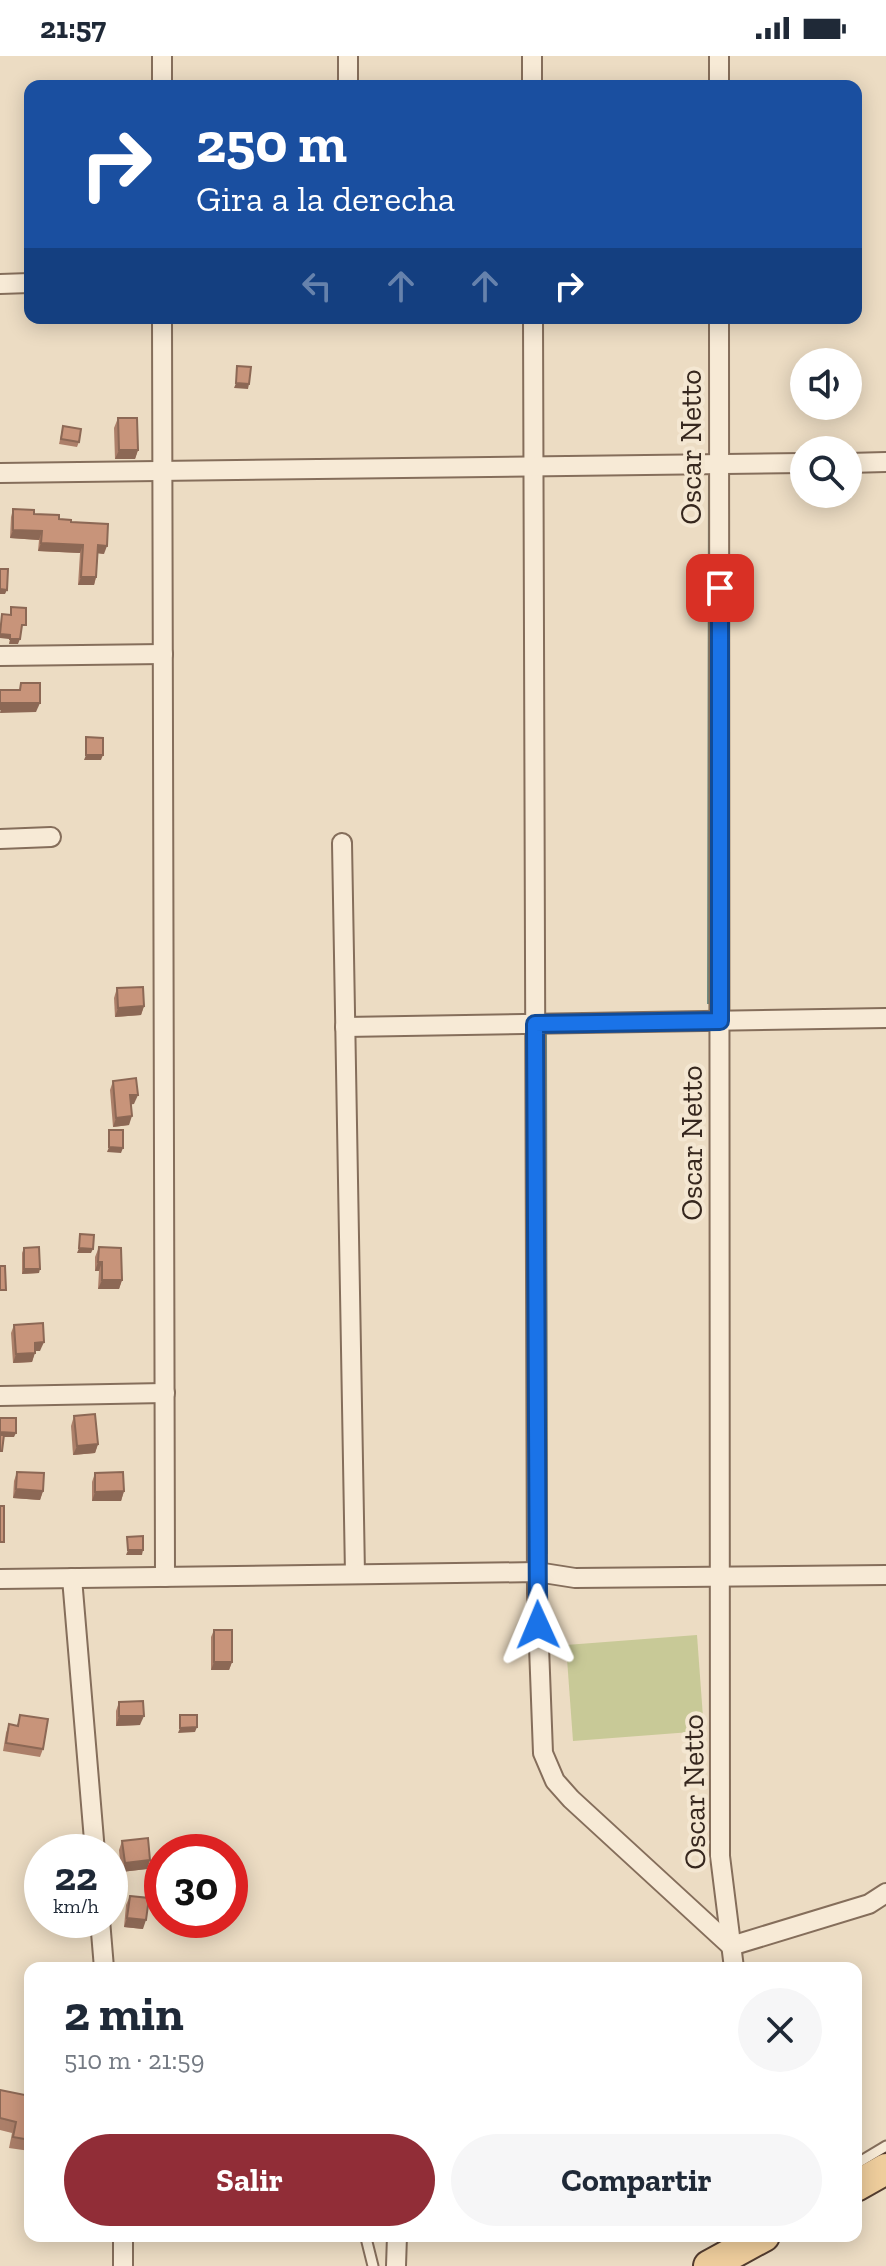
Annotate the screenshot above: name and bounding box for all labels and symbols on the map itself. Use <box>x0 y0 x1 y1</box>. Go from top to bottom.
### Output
street label: Oscar Netto <box>673 369 709 525</box>
pin <box>686 554 754 622</box>
street label: Oscar Netto <box>674 1065 710 1221</box>
position arrow <box>496 1583 580 1667</box>
street label: Oscar Netto <box>675 1714 713 1870</box>
speed limit sign: 30 <box>144 1834 248 1938</box>

